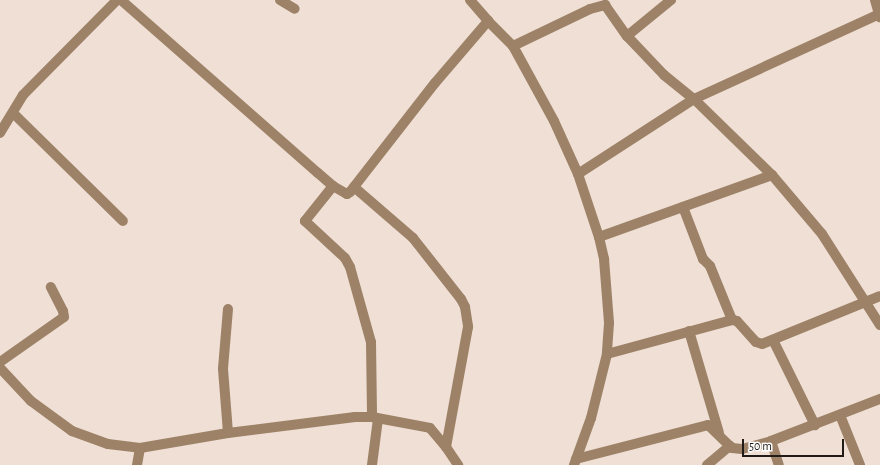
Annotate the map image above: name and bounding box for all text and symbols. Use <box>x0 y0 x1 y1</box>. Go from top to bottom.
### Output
scale bar <box>744 431 846 457</box>
text: 50 m <box>749 440 772 452</box>

